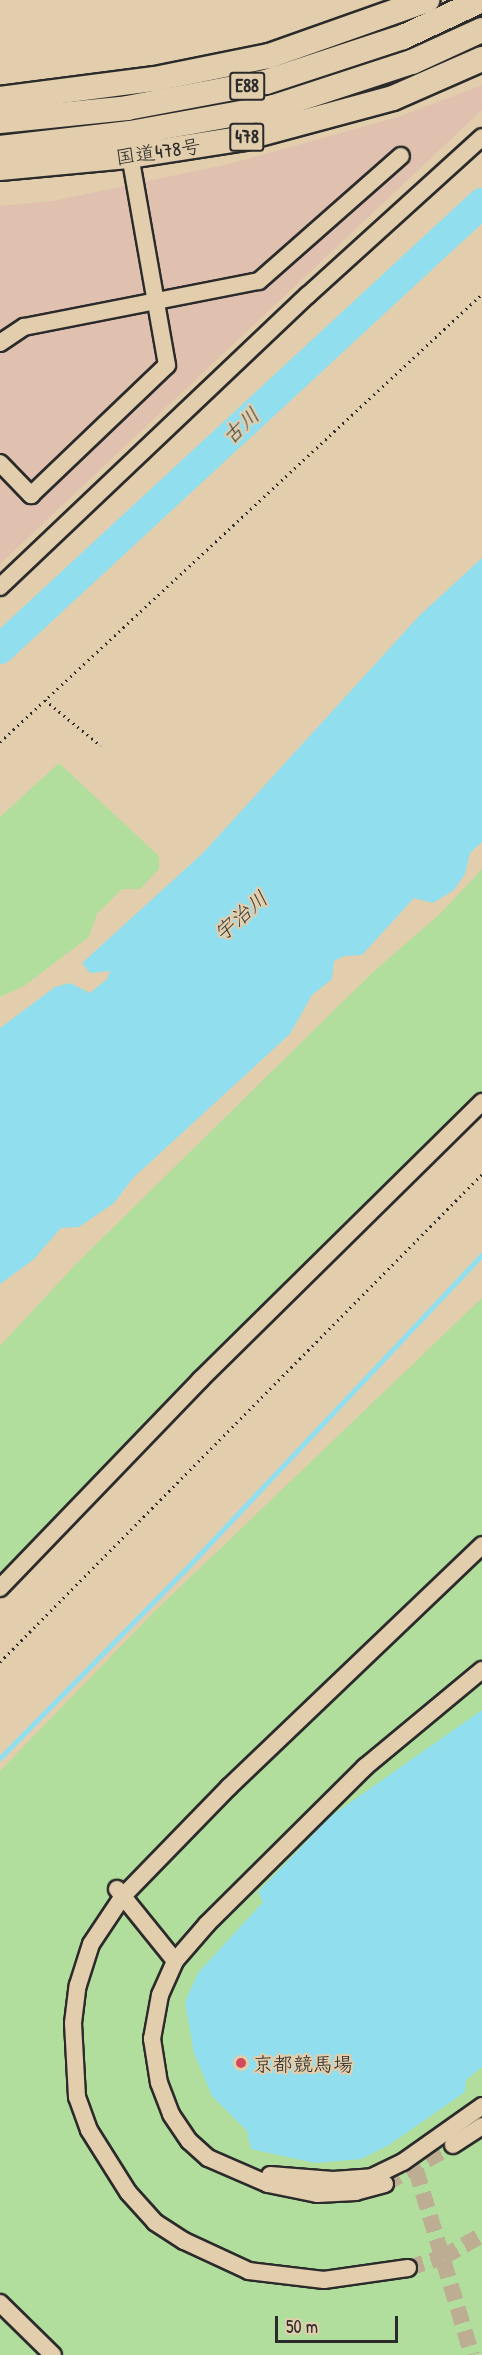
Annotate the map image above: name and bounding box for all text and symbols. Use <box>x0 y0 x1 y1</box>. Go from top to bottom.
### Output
road number: E88 <box>229 71 265 101</box>
road number: 478 <box>229 122 265 152</box>
street label: 国道478号 <box>114 133 202 169</box>
water label: 古川 <box>217 402 265 450</box>
water label: 宇治川 <box>209 886 273 946</box>
place label: 京都競馬場 <box>253 2051 353 2075</box>
marker: 京都競馬場 <box>234 2056 248 2070</box>
scale bar <box>278 2304 401 2342</box>
text: 50 m <box>286 2314 318 2339</box>

